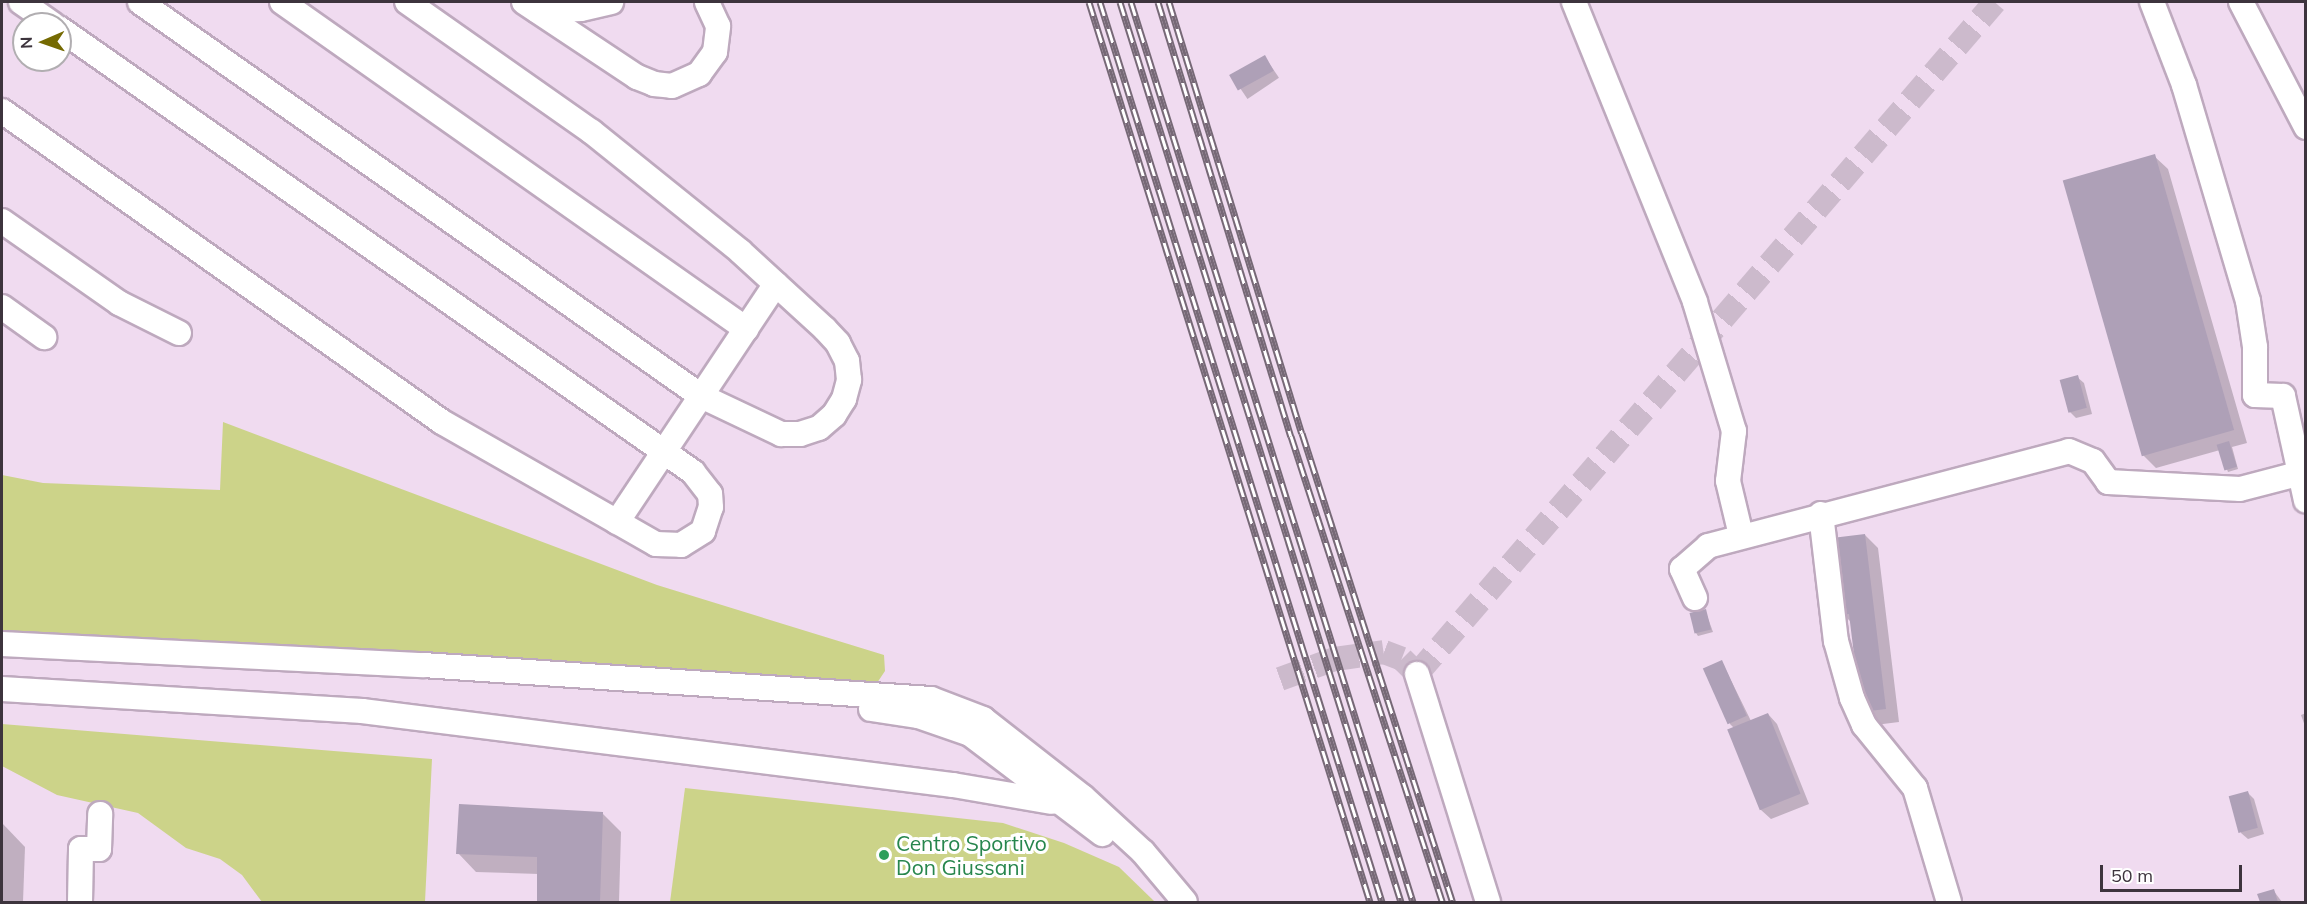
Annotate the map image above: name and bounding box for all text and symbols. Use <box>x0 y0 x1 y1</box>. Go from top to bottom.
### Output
north arrow <box>12 12 72 72</box>
text: N <box>16 36 36 49</box>
place label: Centro Sportivo Don Giussani <box>896 830 1047 880</box>
marker: Centro Sportivo Don Giussani <box>877 848 891 862</box>
scale bar <box>2103 853 2246 891</box>
text: 50 m <box>2111 864 2153 887</box>

